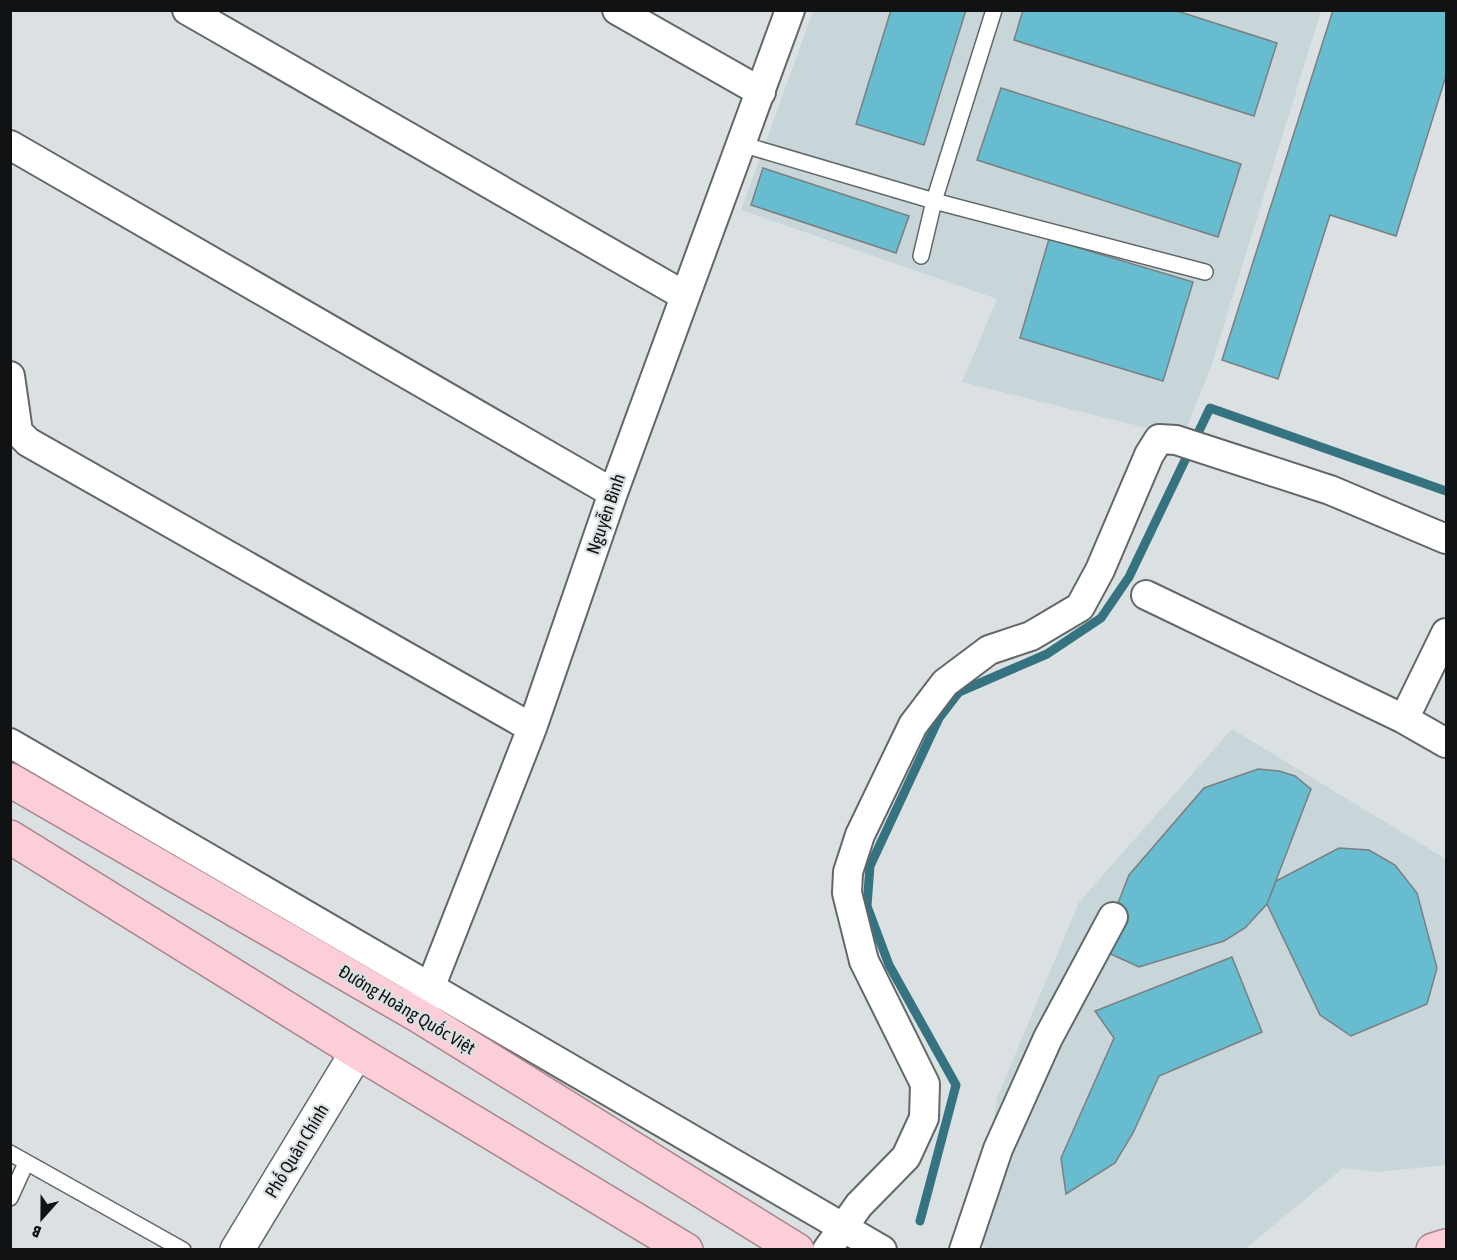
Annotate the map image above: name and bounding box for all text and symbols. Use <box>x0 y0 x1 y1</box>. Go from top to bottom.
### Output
street label: Nguyễn Bình <box>582 471 629 557</box>
street label: Đường Hoàng Quốc Việt <box>335 960 480 1059</box>
street label: Phố Quân Chính <box>259 1100 333 1201</box>
north arrow <box>12 1188 72 1248</box>
text: B <box>29 1222 43 1242</box>

